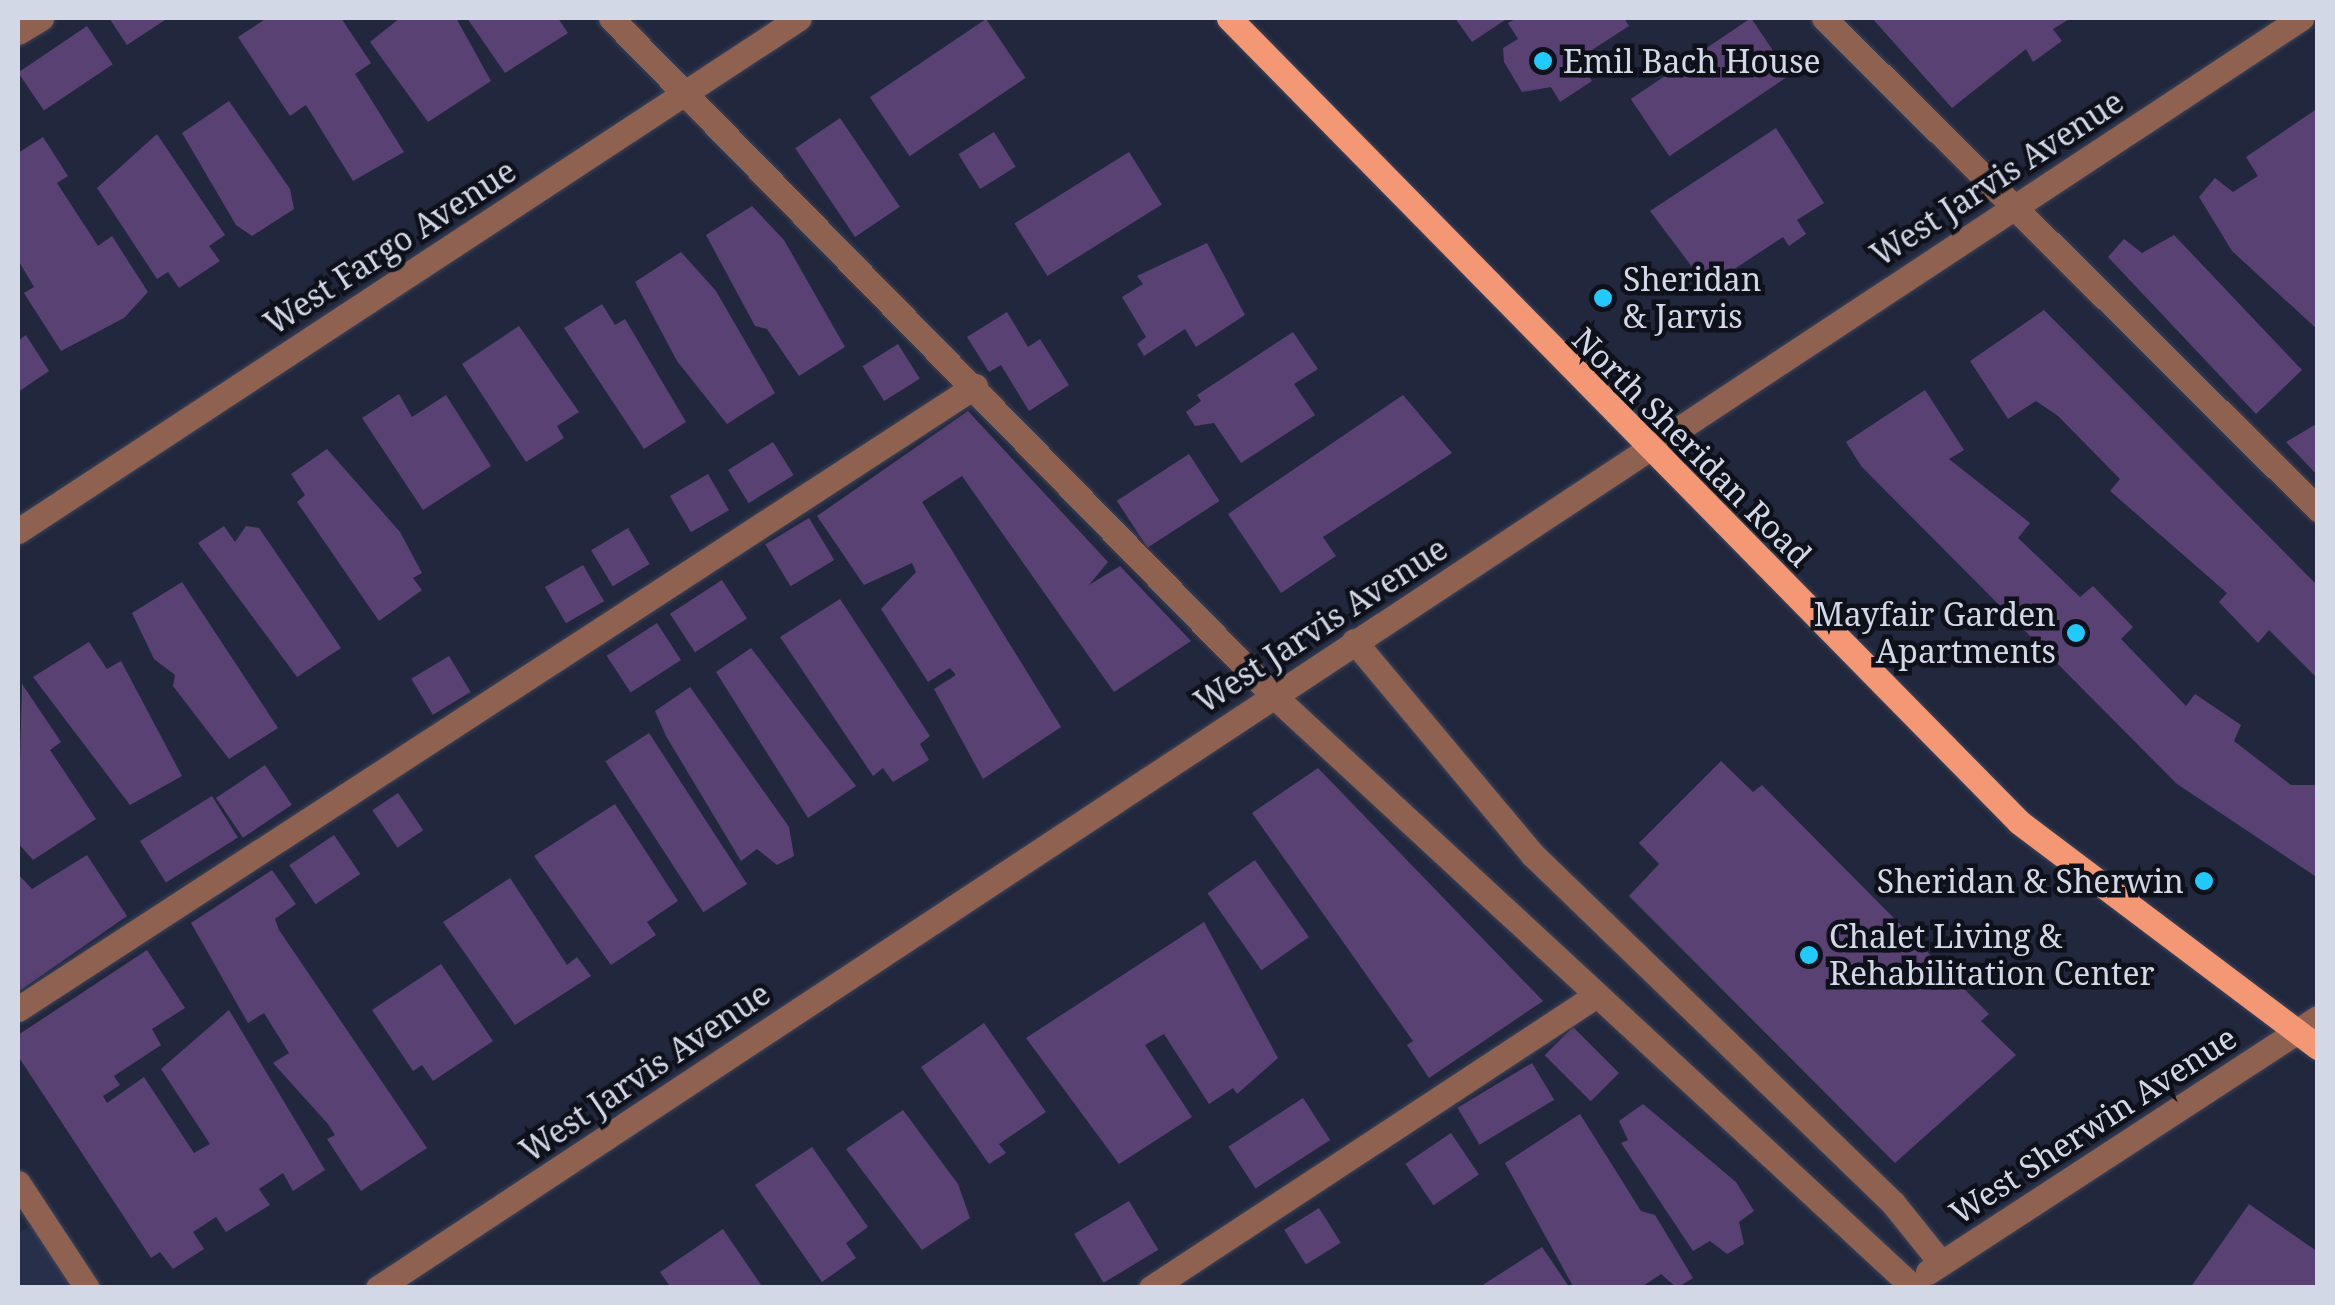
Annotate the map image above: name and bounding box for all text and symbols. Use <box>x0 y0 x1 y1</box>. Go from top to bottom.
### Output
place label: Emil Bach House <box>1563 42 1821 80</box>
marker: Emil Bach House <box>1532 50 1554 72</box>
street label: West Jarvis Avenue <box>1864 82 2130 274</box>
street label: West Fargo Avenue <box>257 151 523 343</box>
place label: Sheridan & Jarvis <box>1623 261 1761 336</box>
marker: Sheridan & Jarvis <box>1592 287 1614 309</box>
street label: North Sheridan Road <box>1565 320 1819 574</box>
street label: West Jarvis Avenue <box>1188 529 1454 721</box>
place label: Mayfair Garden Apartments <box>1814 596 2056 671</box>
marker: Mayfair Garden Apartments <box>2065 622 2087 644</box>
place label: Sheridan & Sherwin <box>1877 862 2184 900</box>
marker: Sheridan & Sherwin <box>2193 870 2215 892</box>
place label: Chalet Living & Rehabilitation Center <box>1829 918 2155 993</box>
marker: Chalet Living & Rehabilitation Center <box>1798 944 1820 966</box>
street label: West Jarvis Avenue <box>513 974 777 1170</box>
street label: West Sherwin Avenue <box>1943 1018 2243 1232</box>

